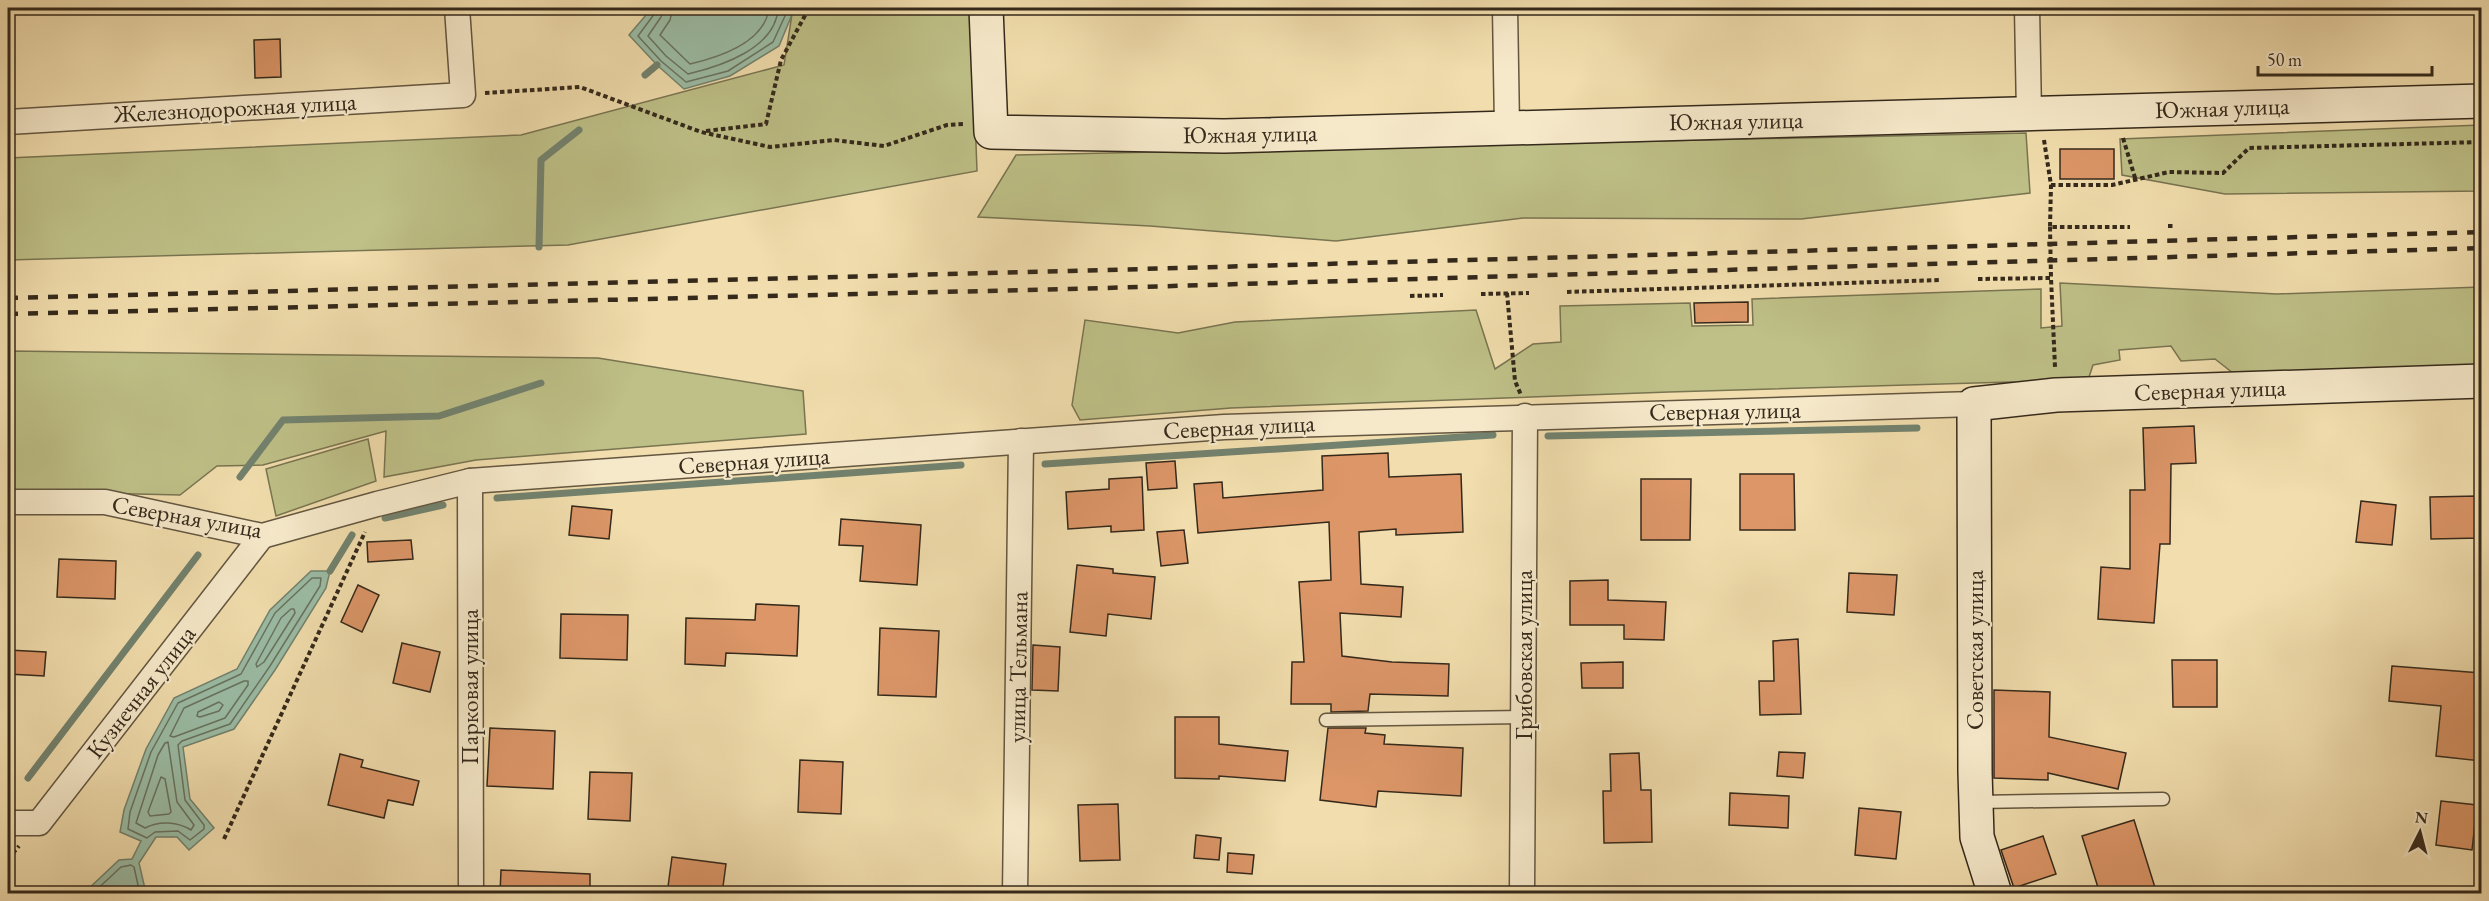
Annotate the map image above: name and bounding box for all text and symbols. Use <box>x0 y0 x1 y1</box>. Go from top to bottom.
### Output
scale bar <box>2258 39 2432 77</box>
text: 50 m <box>2267 48 2302 71</box>
street label: Железнодорожная улица <box>112 86 358 129</box>
street label: Южная улица <box>2154 90 2290 125</box>
street label: Южная улица <box>1668 104 1804 137</box>
street label: Южная улица <box>1182 117 1318 150</box>
street label: Северная улица <box>2133 371 2287 408</box>
street label: Северная улица <box>1649 394 1802 427</box>
street label: Северная улица <box>1162 407 1316 446</box>
street label: Северная улица <box>677 440 831 481</box>
street label: Северная улица <box>110 488 265 545</box>
street label: Грибовская улица <box>1508 569 1539 740</box>
street label: Советская улица <box>1959 570 1990 730</box>
street label: улица Тельмана <box>1001 590 1034 743</box>
street label: Парковая улица <box>454 609 485 765</box>
street label: Кузнечная улица <box>79 619 202 764</box>
north arrow <box>2390 802 2450 862</box>
text: N <box>2414 806 2429 829</box>

